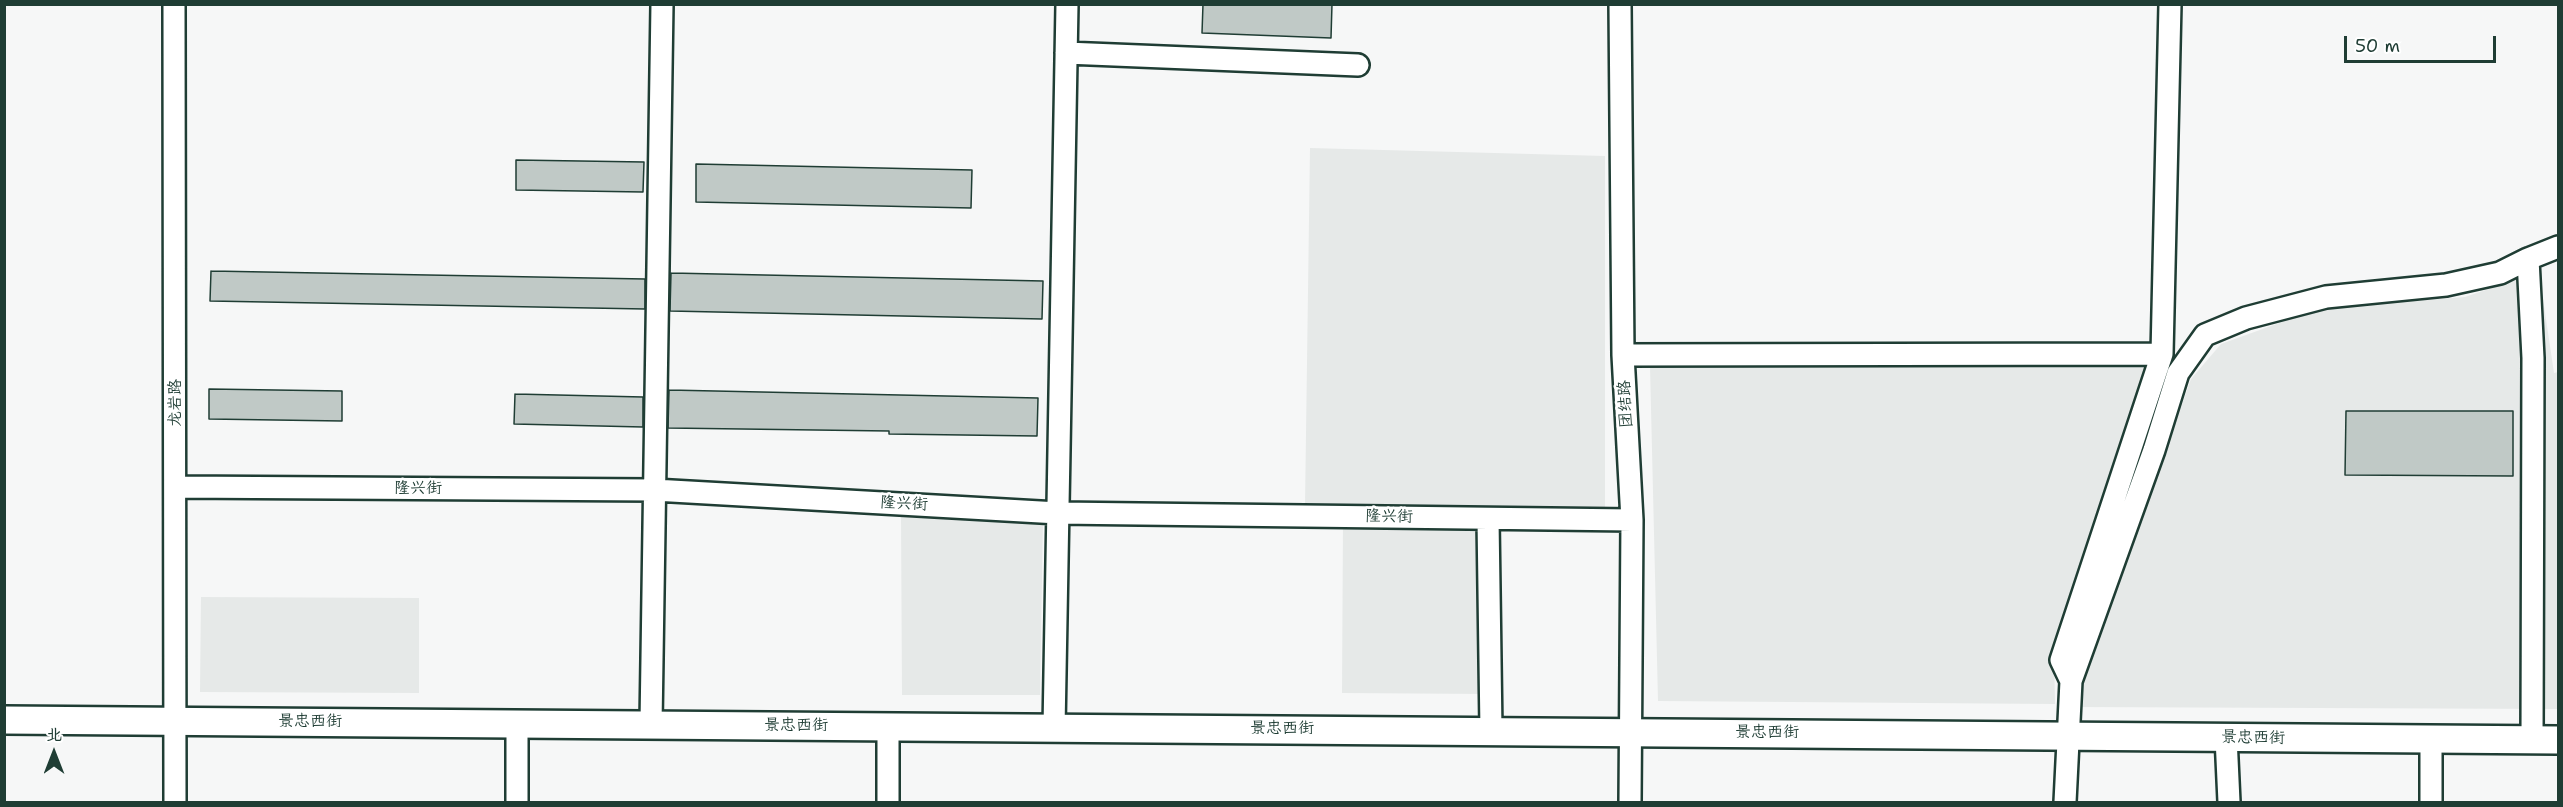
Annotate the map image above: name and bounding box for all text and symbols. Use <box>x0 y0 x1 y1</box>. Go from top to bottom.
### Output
scale bar <box>2347 24 2498 62</box>
text: 50 m <box>2355 34 2400 58</box>
street label: 龙岩路 <box>166 379 186 427</box>
street label: 团结路 <box>1615 380 1637 428</box>
street label: 隆兴街 <box>394 479 442 499</box>
street label: 隆兴街 <box>880 493 928 515</box>
street label: 隆兴街 <box>1365 507 1413 527</box>
street label: 景忠西街 <box>278 712 342 732</box>
street label: 景忠西街 <box>764 716 828 736</box>
street label: 景忠西街 <box>1250 719 1314 739</box>
north arrow <box>24 723 84 783</box>
street label: 景忠西街 <box>1735 723 1799 743</box>
text: 北 <box>46 724 62 745</box>
street label: 景忠西街 <box>2221 728 2285 748</box>

